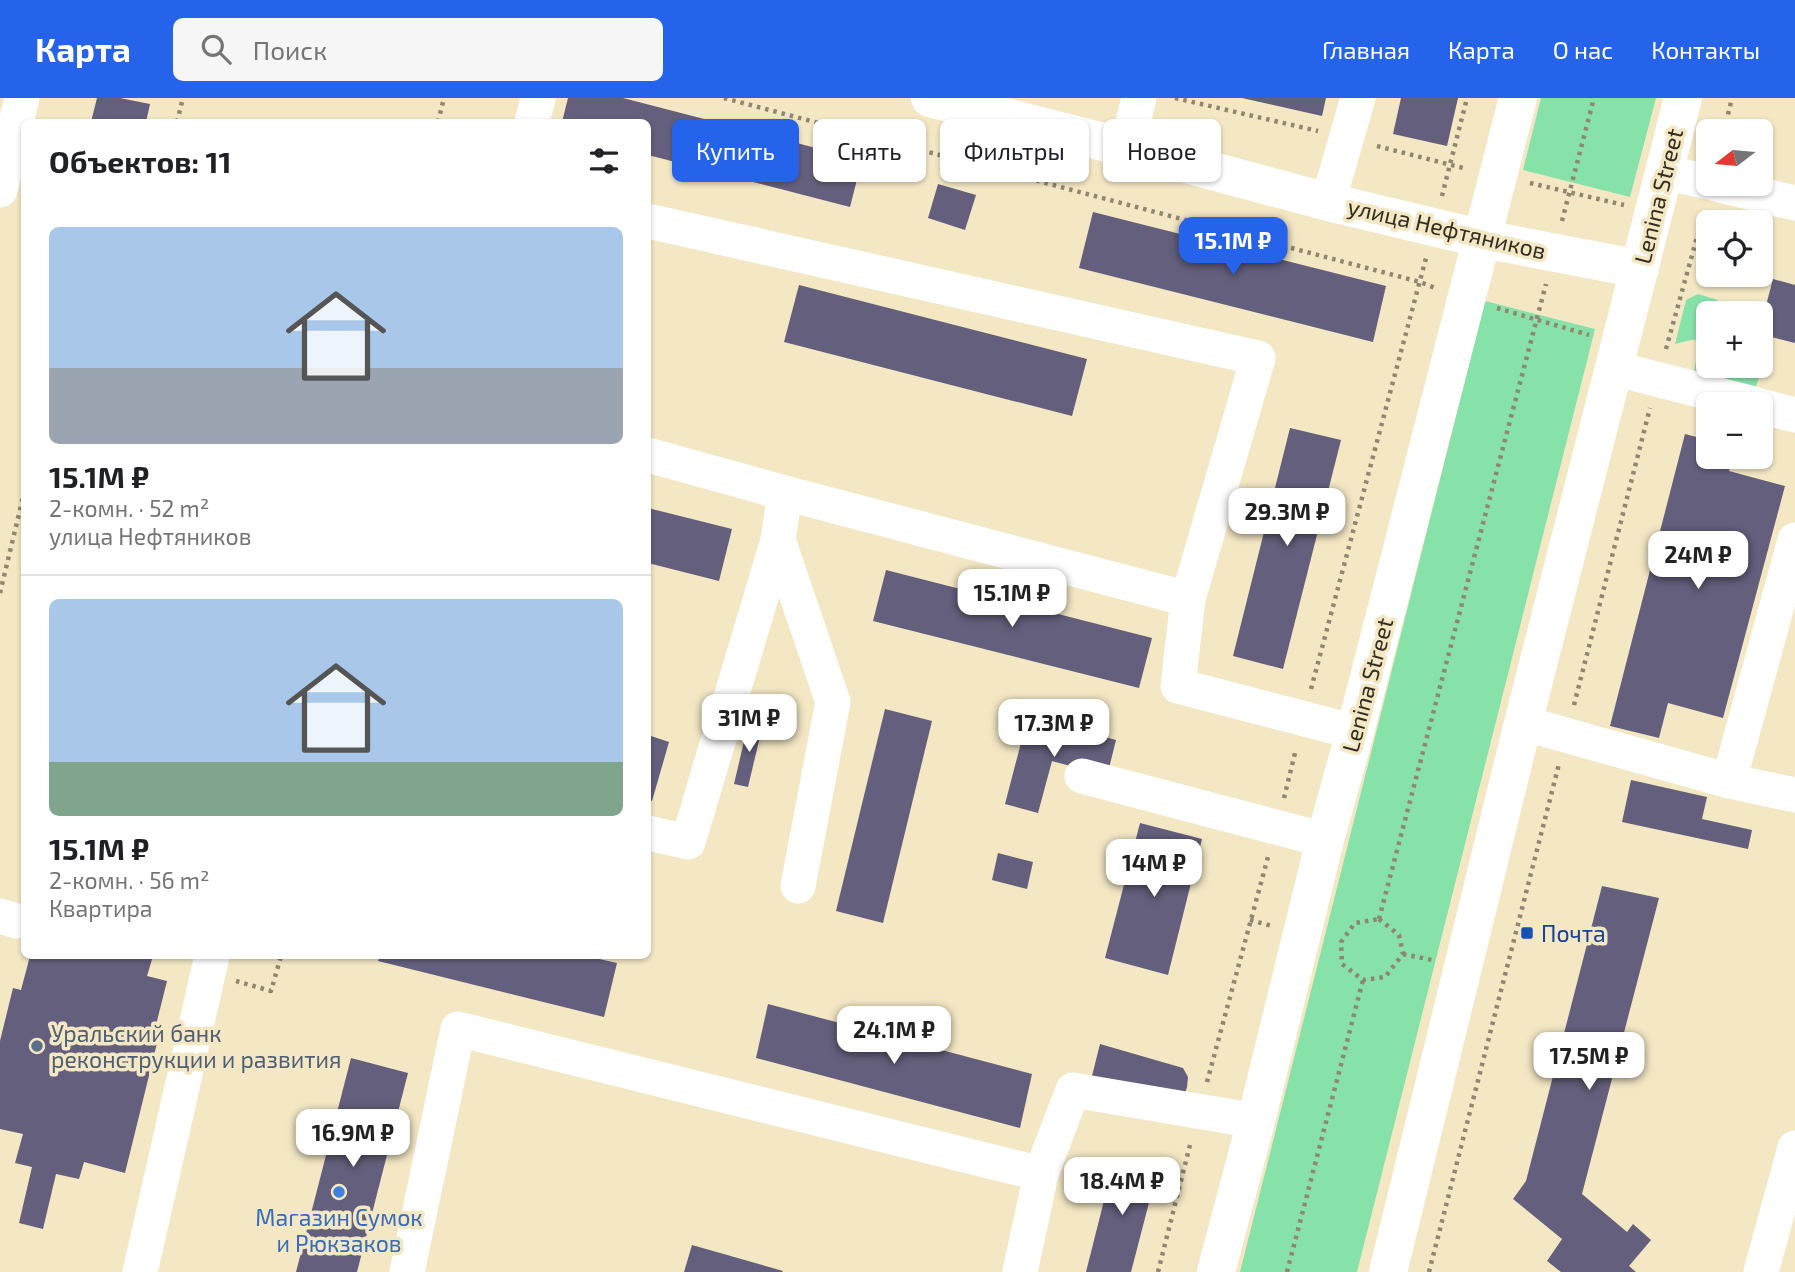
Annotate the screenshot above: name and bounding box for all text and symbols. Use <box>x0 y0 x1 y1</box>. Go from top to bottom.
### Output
search box <box>173 18 663 81</box>
text: Карта <box>35 29 131 69</box>
icon: search <box>197 30 235 68</box>
text: Поиск <box>253 34 327 65</box>
text: Главная <box>1322 35 1410 64</box>
text: Карта <box>1448 35 1515 64</box>
text: О нас <box>1553 35 1613 64</box>
text: Контакты <box>1651 35 1760 64</box>
chip: Купить <box>672 119 799 182</box>
chip: Снять <box>813 119 926 182</box>
chip: Фильтры <box>940 119 1089 182</box>
chip: Новое <box>1103 119 1221 182</box>
north arrow <box>1696 119 1773 196</box>
map controls <box>1696 119 1773 469</box>
street label: Lenina Street <box>1628 125 1688 266</box>
icon: filters <box>585 142 623 180</box>
text: Объектов: 11 <box>49 143 232 179</box>
street label: улица Нефтяников <box>1345 192 1549 265</box>
button: locate <box>1696 210 1773 287</box>
pin: 15.1M ₽ <box>1168 218 1298 277</box>
text: 15.1M ₽ <box>1195 226 1271 254</box>
icon: home <box>273 273 399 399</box>
button: + <box>1696 301 1773 378</box>
button: − <box>1696 392 1773 469</box>
text: 15.1M ₽ <box>49 458 149 494</box>
pin: 29.3M ₽ <box>1222 489 1352 548</box>
text: 2-комн. · 52 m² <box>49 494 209 522</box>
text: 29.3M ₽ <box>1244 497 1330 525</box>
text: улица Нефтяников <box>49 522 251 550</box>
pin: 24M ₽ <box>1649 532 1747 591</box>
text: 24M ₽ <box>1664 540 1732 568</box>
pin: 15.1M ₽ <box>947 570 1077 629</box>
text: 15.1M ₽ <box>974 578 1050 606</box>
street label: Lenina Street <box>1336 614 1398 755</box>
icon: home <box>273 645 399 771</box>
pin: 31M ₽ <box>700 694 798 754</box>
pin: 17.3M ₽ <box>989 700 1119 759</box>
text: 31M ₽ <box>718 703 780 731</box>
text: 17.3M ₽ <box>1014 708 1094 736</box>
text: 15.1M ₽ <box>49 830 149 866</box>
pin: 14M ₽ <box>1105 840 1203 899</box>
text: 14M ₽ <box>1122 848 1186 876</box>
text: 2-комн. · 56 m² <box>49 866 209 894</box>
text: Квартира <box>49 894 153 922</box>
place label: Почта <box>1541 919 1606 947</box>
marker: Почта <box>1519 925 1535 941</box>
pin: 24.1M ₽ <box>829 1006 959 1066</box>
text: 24.1M ₽ <box>853 1015 935 1043</box>
place label: Уральский банк реконструкции и развития <box>51 1019 341 1074</box>
pin: 17.5M ₽ <box>1524 1032 1654 1092</box>
marker: Уральский банк реконструкции и развития <box>29 1038 45 1054</box>
text: 17.5M ₽ <box>1549 1041 1629 1069</box>
pin: 16.9M ₽ <box>288 1110 418 1169</box>
text: 16.9M ₽ <box>312 1118 394 1146</box>
pin: 18.4M ₽ <box>1057 1158 1187 1217</box>
text: 18.4M ₽ <box>1080 1166 1164 1194</box>
marker: Магазин Сумок и Рюкзаков <box>331 1184 347 1200</box>
place label: Магазин Сумок и Рюкзаков <box>255 1203 423 1257</box>

